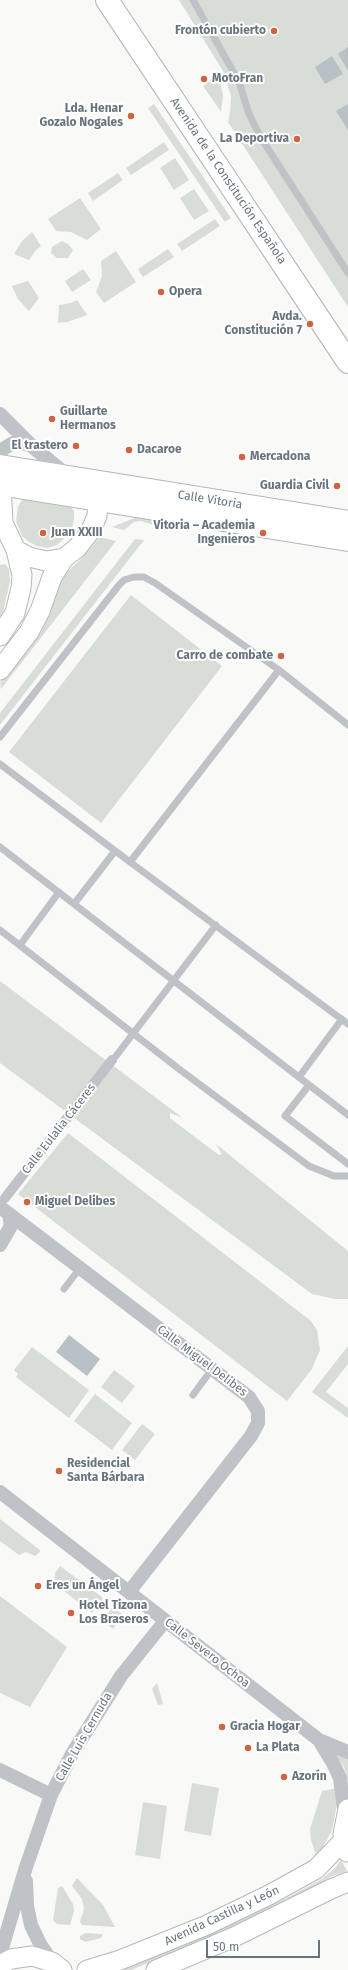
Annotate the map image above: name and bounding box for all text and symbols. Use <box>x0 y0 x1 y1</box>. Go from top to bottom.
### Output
place label: Frontón cubierto <box>175 24 266 38</box>
marker: Frontón cubierto <box>269 26 279 36</box>
place label: MotoFran <box>212 72 263 86</box>
marker: MotoFran <box>199 74 209 84</box>
street label: Avenida de la Constitución Española <box>167 95 289 267</box>
place label: Lda. Henar Gozalo Nogales <box>40 102 123 130</box>
marker: Lda. Henar Gozalo Nogales <box>126 111 136 121</box>
place label: La Deportiva <box>220 132 289 146</box>
marker: La Deportiva <box>292 134 302 144</box>
place label: Opera <box>169 285 202 299</box>
marker: Opera <box>156 287 166 297</box>
place label: Avda. Constitución 7 <box>225 310 302 338</box>
marker: Avda. Constitución 7 <box>305 319 315 329</box>
place label: Guillarte Hermanos <box>60 405 116 433</box>
marker: Guillarte Hermanos <box>47 414 57 424</box>
place label: El trastero <box>12 439 68 453</box>
marker: El trastero <box>71 441 81 451</box>
place label: Dacaroe <box>137 443 182 457</box>
marker: Dacaroe <box>124 445 134 455</box>
place label: Mercadona <box>250 450 310 464</box>
marker: Mercadona <box>237 452 247 462</box>
place label: Guardia Civil <box>260 479 329 493</box>
marker: Guardia Civil <box>332 481 342 491</box>
street label: Calle Vitoria <box>177 488 243 512</box>
place label: Vitoria – Academia Ingenieros <box>153 519 255 547</box>
place label: Juan XXIII <box>51 526 103 540</box>
marker: Juan XXIII <box>38 528 48 538</box>
marker: Vitoria – Academia Ingenieros <box>258 528 268 538</box>
place label: Carro de combate <box>177 649 273 663</box>
marker: Carro de combate <box>276 651 286 661</box>
street label: Calle Eulalia Cáceres <box>19 1081 99 1177</box>
place label: Miguel Delibes <box>35 1195 115 1209</box>
marker: Miguel Delibes <box>22 1197 32 1207</box>
street label: Calle Miguel Delibes <box>154 1322 250 1400</box>
place label: Residencial Santa Bárbara <box>67 1457 145 1485</box>
marker: Residencial Santa Bárbara <box>54 1466 64 1476</box>
place label: Eres un Ángel <box>46 1579 119 1593</box>
marker: Eres un Ángel <box>33 1581 43 1591</box>
place label: Hotel Tizona Los Braseros <box>79 1599 148 1627</box>
marker: Hotel Tizona Los Braseros <box>66 1608 76 1618</box>
street label: Calle Severo Ochoa <box>162 1615 252 1691</box>
street label: Calle Luis Cernuda <box>53 1690 115 1784</box>
place label: Gracia Hogar <box>230 1720 300 1734</box>
marker: Gracia Hogar <box>217 1722 227 1732</box>
place label: La Plata <box>256 1741 300 1755</box>
marker: La Plata <box>243 1743 253 1753</box>
place label: Azorín <box>292 1770 327 1784</box>
marker: Azorín <box>279 1772 289 1782</box>
street label: Avenida Castilla y León <box>162 1883 282 1949</box>
scale bar <box>208 1932 322 1958</box>
text: 50 m <box>213 1940 239 1954</box>

